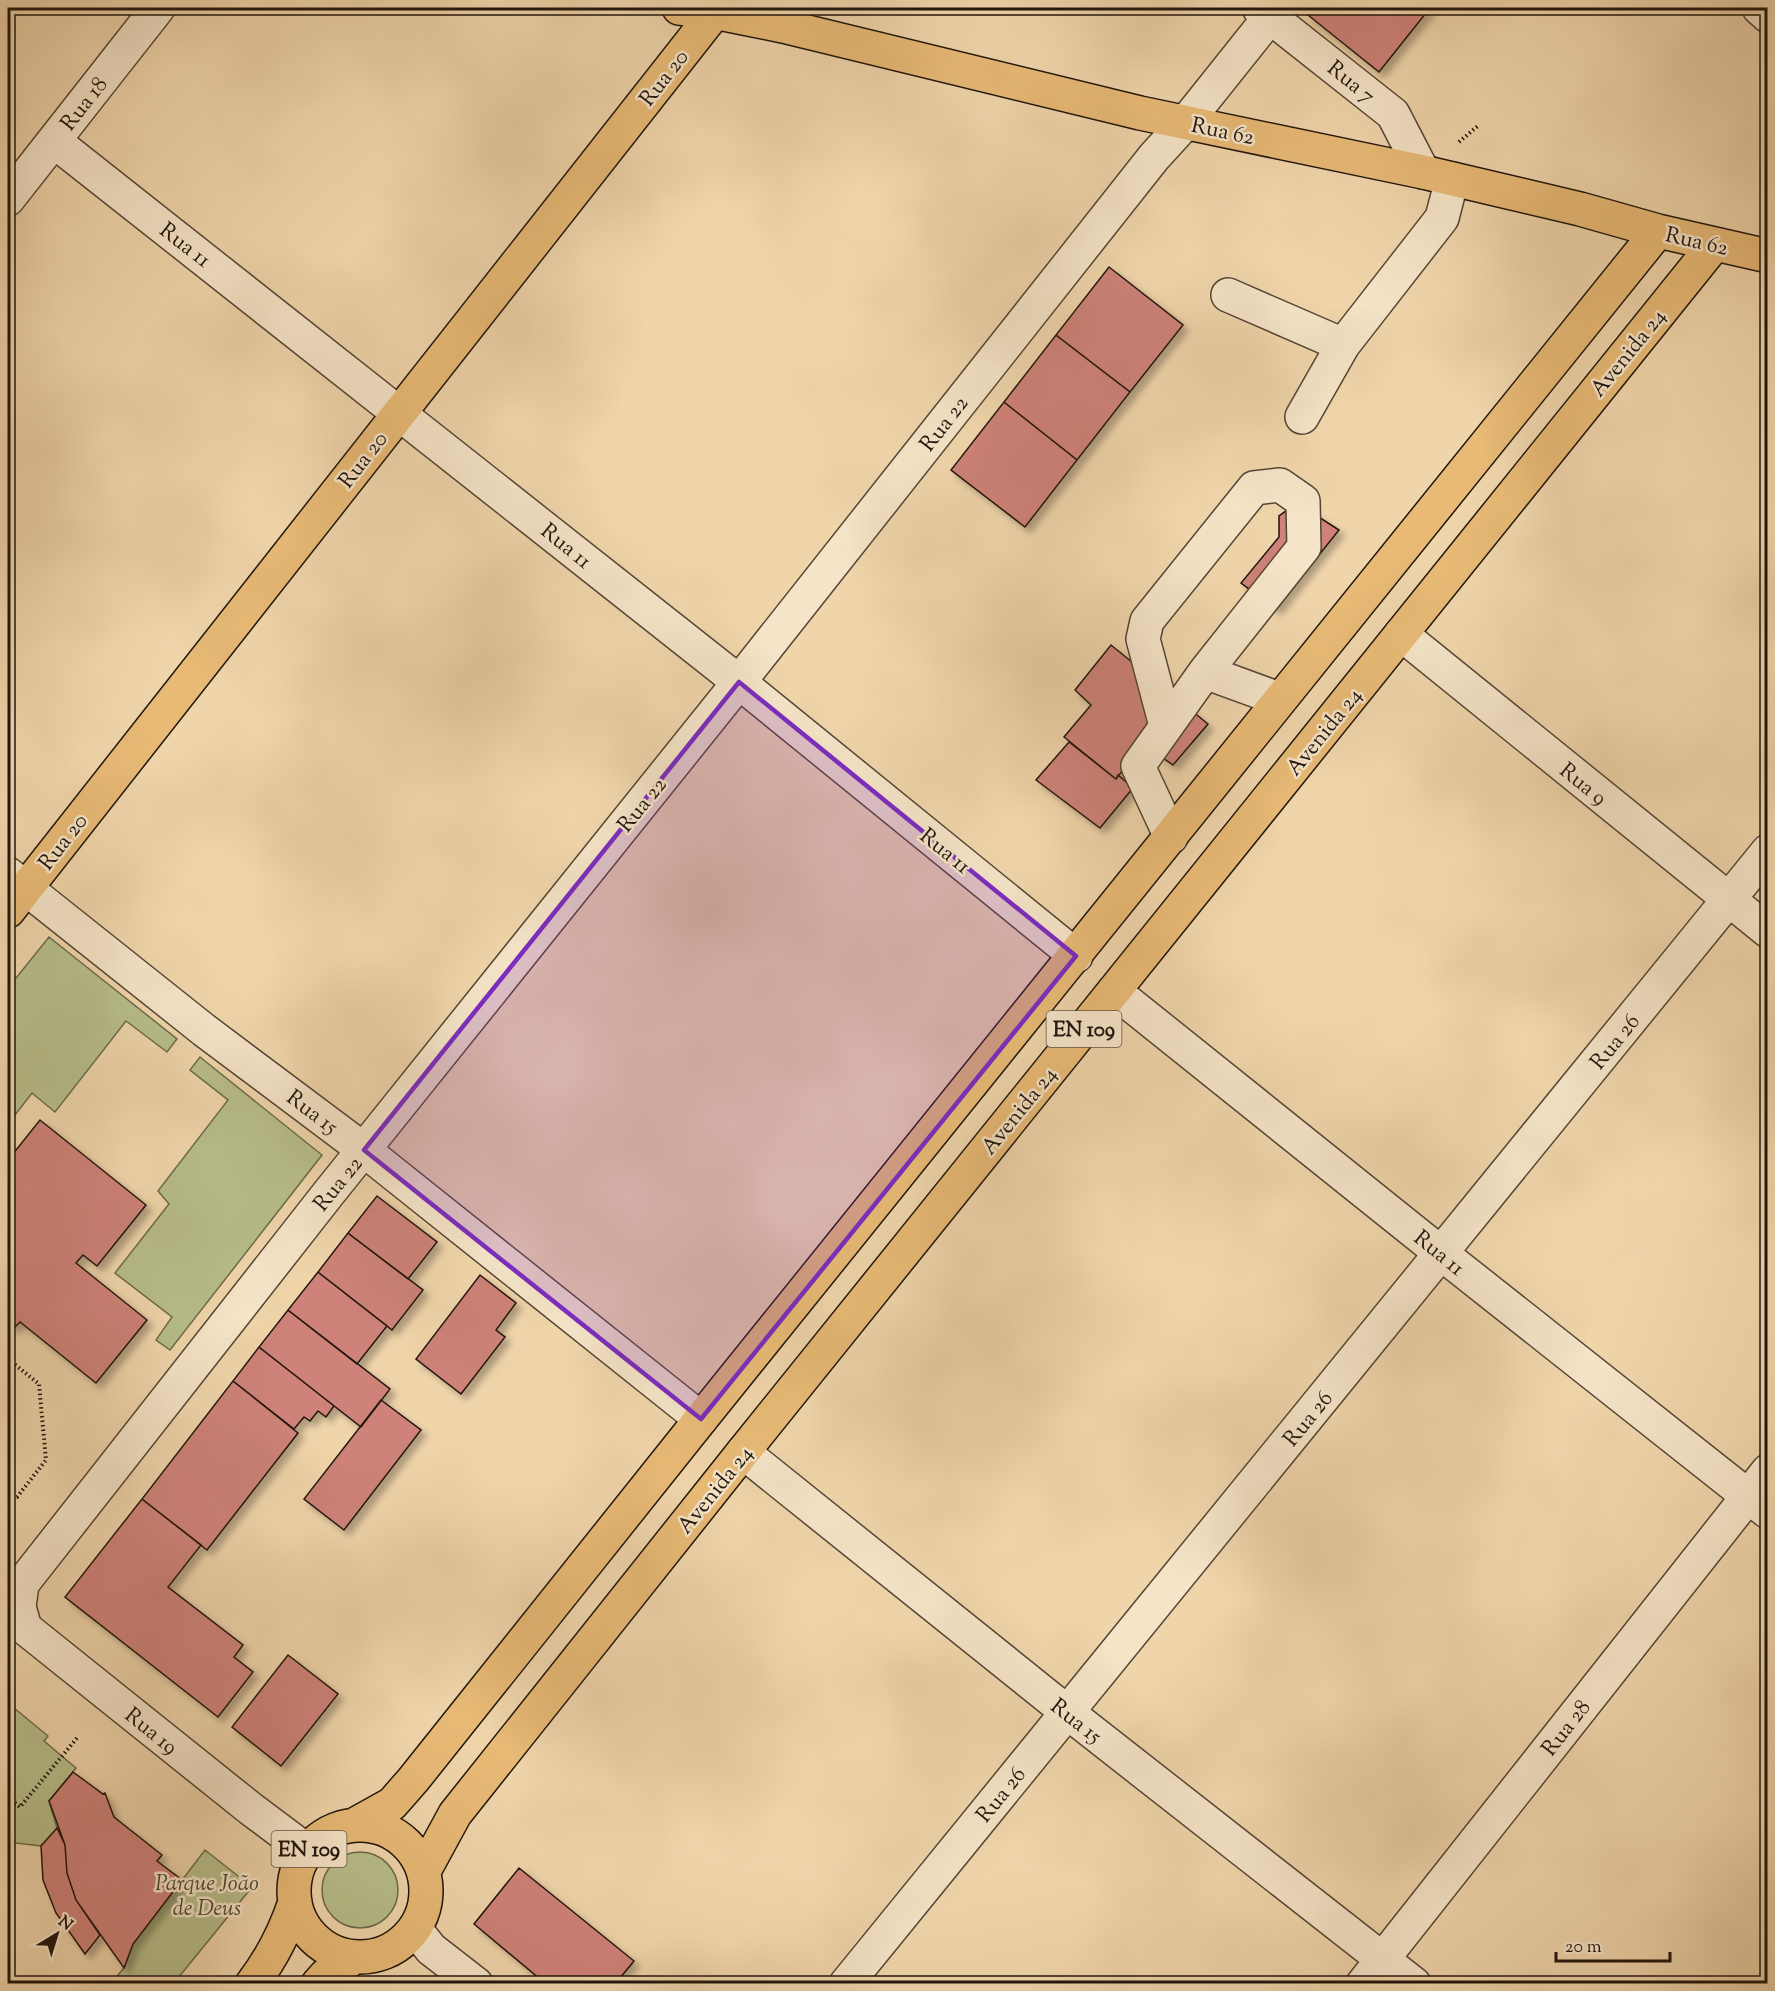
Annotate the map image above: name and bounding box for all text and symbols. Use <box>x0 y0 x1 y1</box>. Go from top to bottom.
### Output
street label: Rua 20 <box>633 44 698 114</box>
street label: Rua 7 <box>1319 54 1381 113</box>
street label: Rua 18 <box>54 71 117 139</box>
street label: Rua 62 <box>1188 111 1257 155</box>
street label: Rua 11 <box>152 216 217 277</box>
street label: Rua 62 <box>1662 220 1731 266</box>
street label: Avenida 24 <box>1584 303 1675 405</box>
street label: Rua 22 <box>913 390 977 460</box>
street label: Rua 20 <box>332 426 397 496</box>
street label: Rua 11 <box>533 517 598 578</box>
street label: Avenida 24 <box>1280 682 1371 784</box>
street label: Rua 9 <box>1551 756 1613 815</box>
street label: Rua 22 <box>611 771 676 841</box>
street label: Rua 20 <box>32 808 97 878</box>
street label: Rua 11 <box>912 822 977 883</box>
street label: Rua 26 <box>1584 1008 1649 1078</box>
road number: EN 109 <box>1046 1011 1122 1047</box>
street label: Avenida 24 <box>975 1061 1066 1163</box>
street label: Rua 15 <box>279 1083 344 1144</box>
street label: Rua 22 <box>307 1150 372 1220</box>
street label: Rua 11 <box>1406 1224 1471 1285</box>
street label: Rua 26 <box>1277 1385 1342 1455</box>
street label: Avenida 24 <box>671 1440 762 1542</box>
street label: Rua 15 <box>1043 1692 1108 1753</box>
street label: Rua 28 <box>1535 1694 1600 1764</box>
street label: Rua 19 <box>116 1701 184 1764</box>
street label: Rua 26 <box>970 1761 1035 1831</box>
road number: EN 109 <box>272 1831 346 1867</box>
park label: Parque João de Deus <box>155 1869 259 1926</box>
north arrow <box>27 1904 87 1964</box>
text: N <box>53 1911 77 1937</box>
scale bar <box>1556 1925 1670 1963</box>
text: 20 m <box>1565 1935 1602 1961</box>

